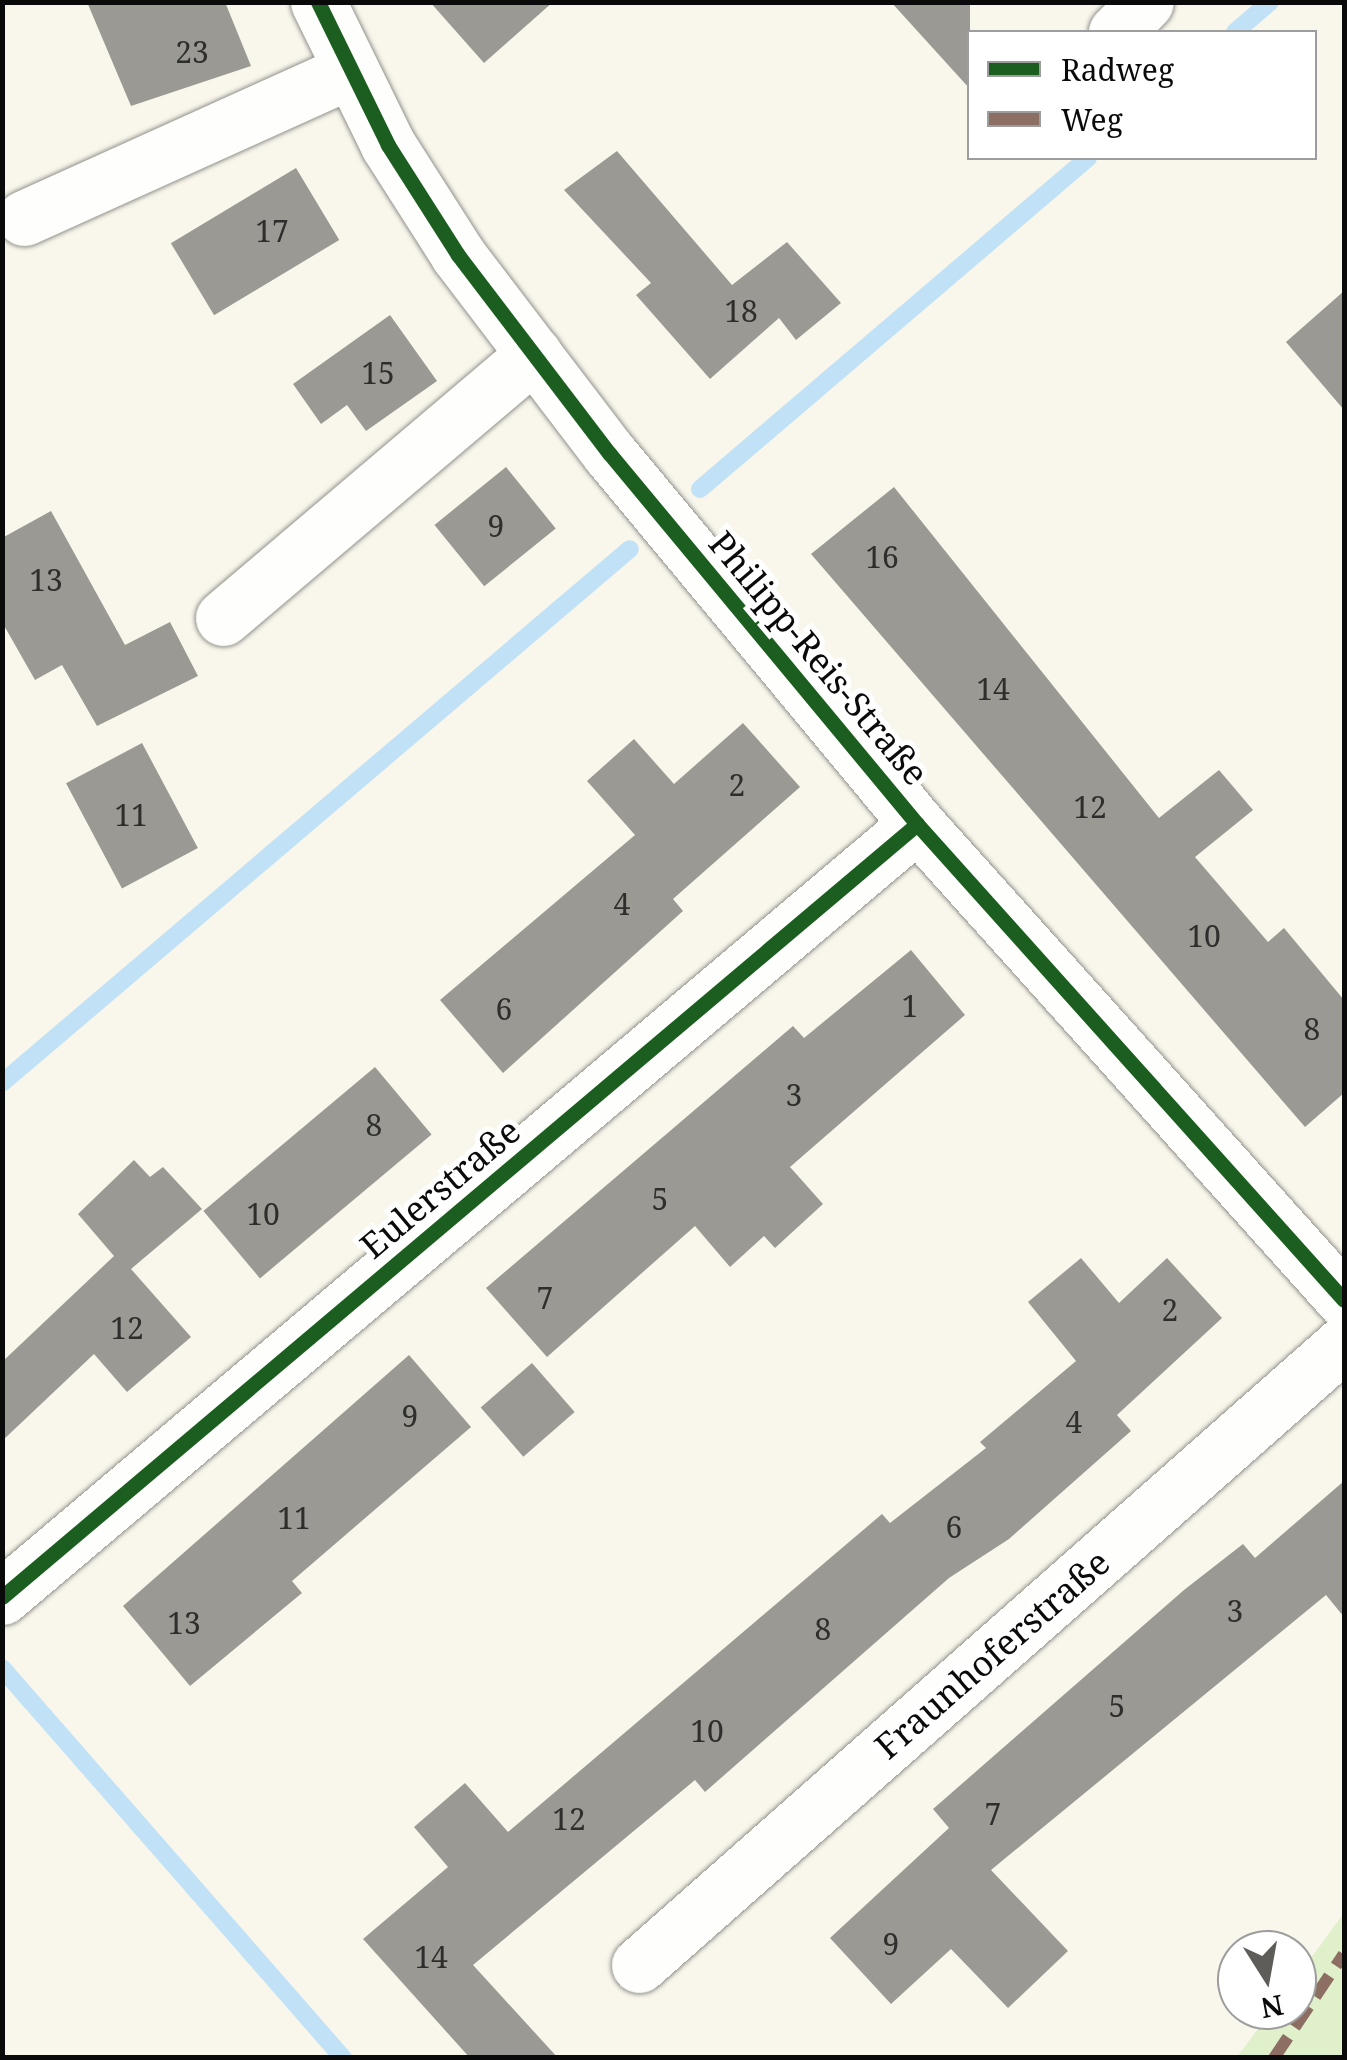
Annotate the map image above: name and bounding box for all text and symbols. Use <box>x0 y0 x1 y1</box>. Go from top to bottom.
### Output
legend <box>967 30 1317 160</box>
house number: 23 <box>175 34 209 70</box>
text: Radweg <box>1061 49 1174 90</box>
text: Weg <box>1061 99 1123 140</box>
house number: 17 <box>255 213 289 249</box>
house number: 18 <box>724 293 758 329</box>
house number: 15 <box>361 355 395 391</box>
house number: 9 <box>488 508 504 544</box>
street label: Philipp-Reis-Straße <box>701 523 937 793</box>
house number: 16 <box>865 539 899 575</box>
house number: 13 <box>29 562 63 598</box>
house number: 14 <box>976 671 1010 707</box>
house number: 2 <box>729 767 745 803</box>
house number: 12 <box>1073 789 1107 825</box>
house number: 11 <box>114 797 148 833</box>
house number: 4 <box>614 886 630 922</box>
house number: 10 <box>1187 918 1221 954</box>
house number: 1 <box>902 988 918 1024</box>
house number: 6 <box>496 991 512 1027</box>
house number: 8 <box>1304 1011 1320 1047</box>
house number: 3 <box>786 1077 802 1113</box>
house number: 8 <box>366 1107 382 1143</box>
street label: Eulerstraße <box>352 1109 528 1267</box>
house number: 5 <box>652 1181 668 1217</box>
house number: 10 <box>246 1196 280 1232</box>
house number: 7 <box>537 1280 553 1316</box>
house number: 2 <box>1162 1292 1178 1328</box>
house number: 12 <box>110 1310 144 1346</box>
house number: 9 <box>402 1398 418 1434</box>
house number: 4 <box>1066 1404 1082 1440</box>
house number: 11 <box>277 1500 311 1536</box>
house number: 6 <box>946 1509 962 1545</box>
street label: Fraunhoferstraße <box>866 1541 1118 1767</box>
house number: 3 <box>1227 1593 1243 1629</box>
house number: 13 <box>167 1605 201 1641</box>
house number: 8 <box>815 1611 831 1647</box>
house number: 5 <box>1109 1688 1125 1724</box>
house number: 10 <box>690 1713 724 1749</box>
house number: 7 <box>985 1796 1001 1832</box>
house number: 12 <box>552 1801 586 1837</box>
house number: 9 <box>883 1926 899 1962</box>
north arrow <box>1217 1930 1317 2030</box>
house number: 14 <box>414 1939 448 1975</box>
text: N <box>1258 1987 1287 2028</box>

